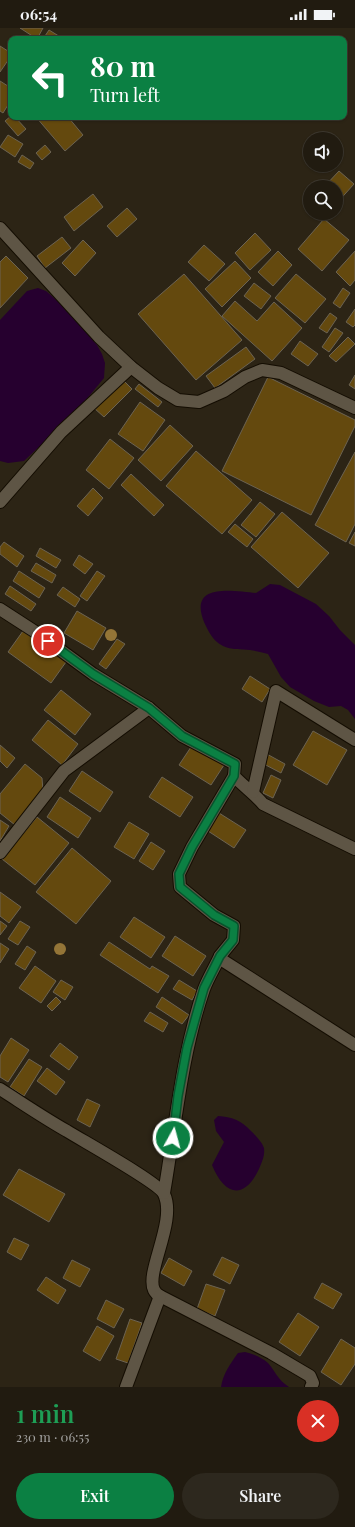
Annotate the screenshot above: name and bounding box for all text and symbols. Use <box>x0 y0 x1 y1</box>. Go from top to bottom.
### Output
text: 06:54 <box>20 4 57 24</box>
text: 80 m <box>90 47 156 84</box>
icon: left <box>24 52 76 104</box>
text: Turn left <box>90 83 160 107</box>
map controls <box>303 132 343 220</box>
button: sound <box>303 132 343 172</box>
button: search <box>303 180 343 220</box>
pin <box>31 624 65 658</box>
icon: arrive <box>37 630 59 652</box>
position arrow <box>152 1117 194 1159</box>
text: 1 min <box>16 1397 74 1429</box>
button: close <box>297 1400 339 1442</box>
text: 230 m · 06:55 <box>16 1428 89 1445</box>
button: Exit <box>16 1473 174 1519</box>
button: Share <box>182 1473 339 1519</box>

